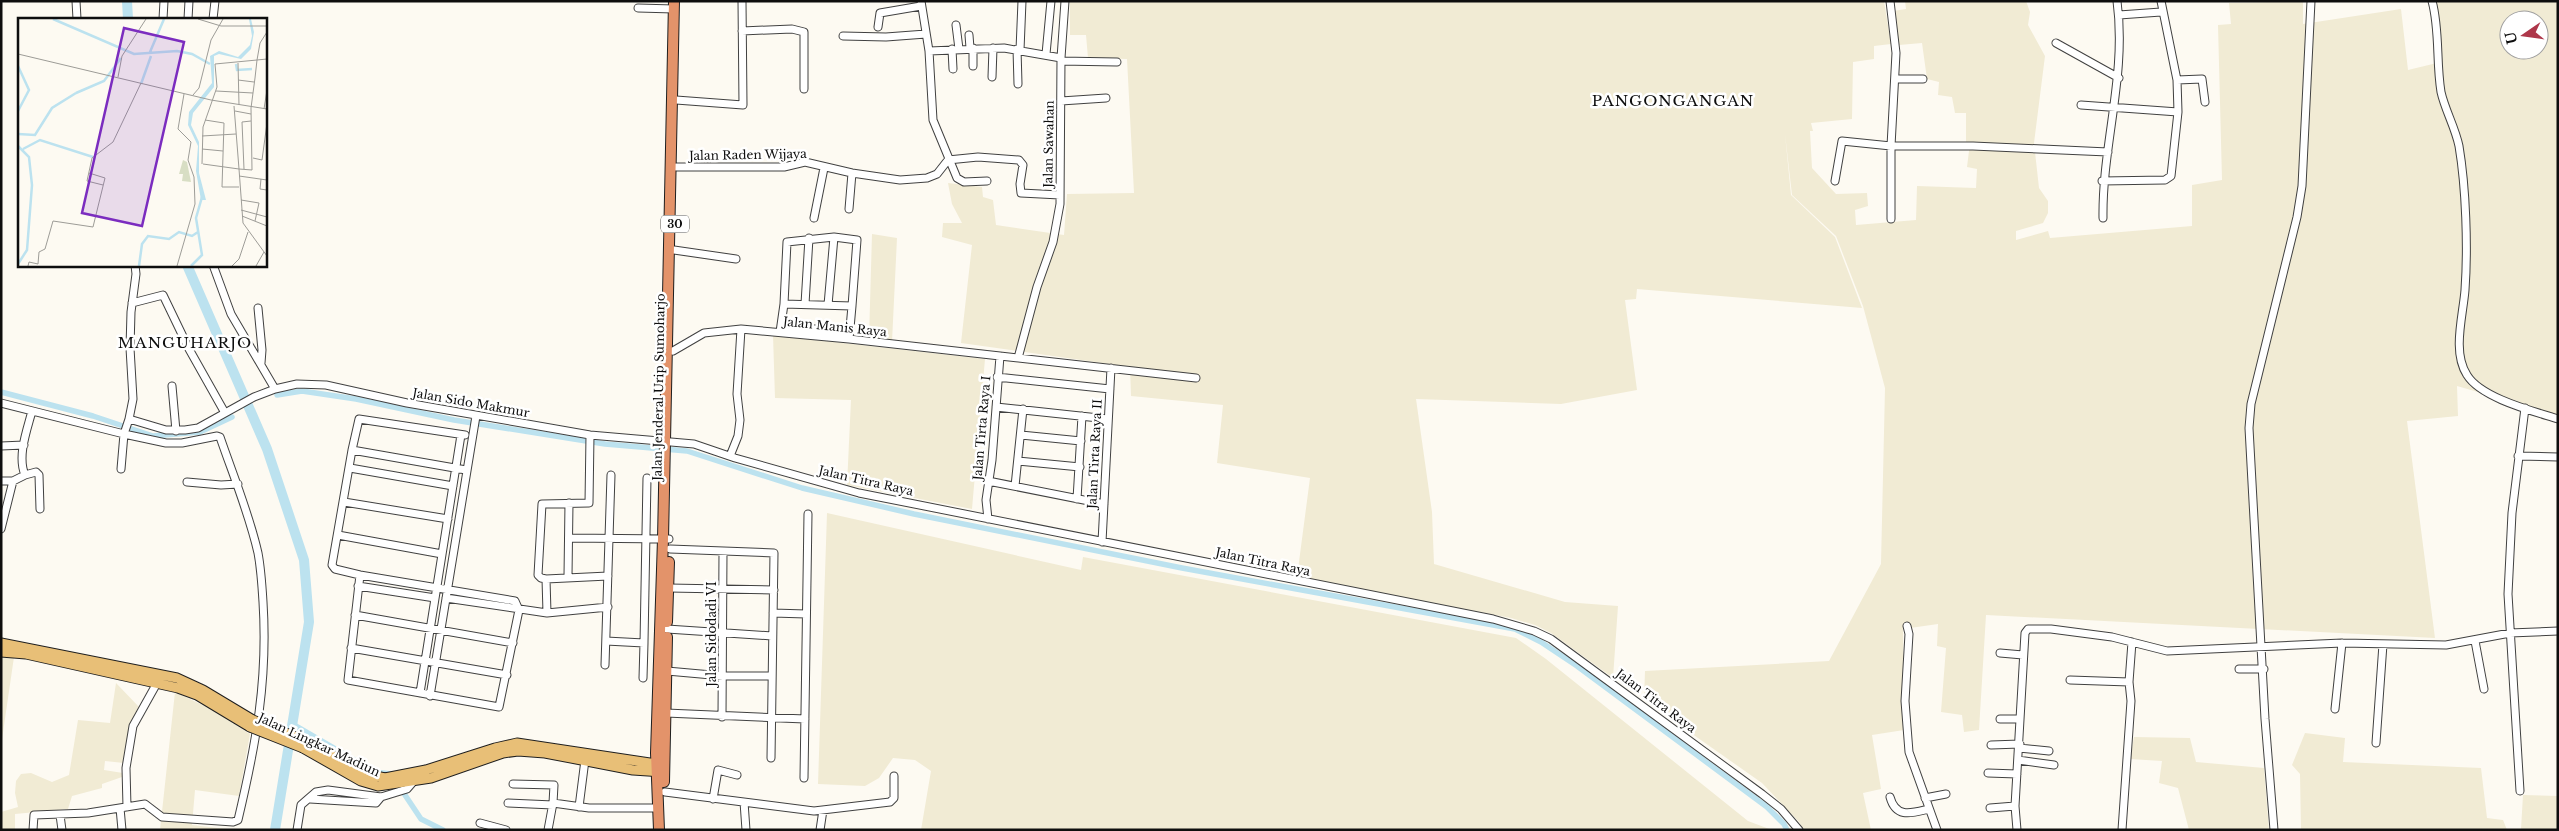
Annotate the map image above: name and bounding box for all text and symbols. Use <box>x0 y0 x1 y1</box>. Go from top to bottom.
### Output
north arrow <box>2499 10 2549 60</box>
inset map <box>18 18 266 266</box>
text: U <box>2501 29 2521 46</box>
district label: PANGONGANGAN <box>1592 91 1754 110</box>
street label: Jalan Sawahan <box>1040 100 1057 190</box>
street label: Jalan Raden Wijaya <box>687 146 807 163</box>
road number: 30 <box>661 215 689 232</box>
street label: Jalan Jenderal Urip Sumoharjo <box>649 293 668 483</box>
street label: Jalan Manis Raya <box>780 313 888 339</box>
district label: MANGUHARJO <box>118 333 252 352</box>
street label: Jalan Tirta Raya I <box>969 375 994 483</box>
street label: Jalan Sido Makmur <box>410 385 531 420</box>
street label: Jalan Tirta Raya II <box>1084 399 1105 511</box>
street label: Jalan Titra Raya <box>815 462 915 499</box>
street label: Jalan Titra Raya <box>1212 544 1312 579</box>
street label: Jalan Sidodadi VI <box>704 581 719 689</box>
street label: Jalan Titra Raya <box>1612 664 1700 736</box>
street label: Jalan Lingkar Madiun <box>254 709 382 779</box>

